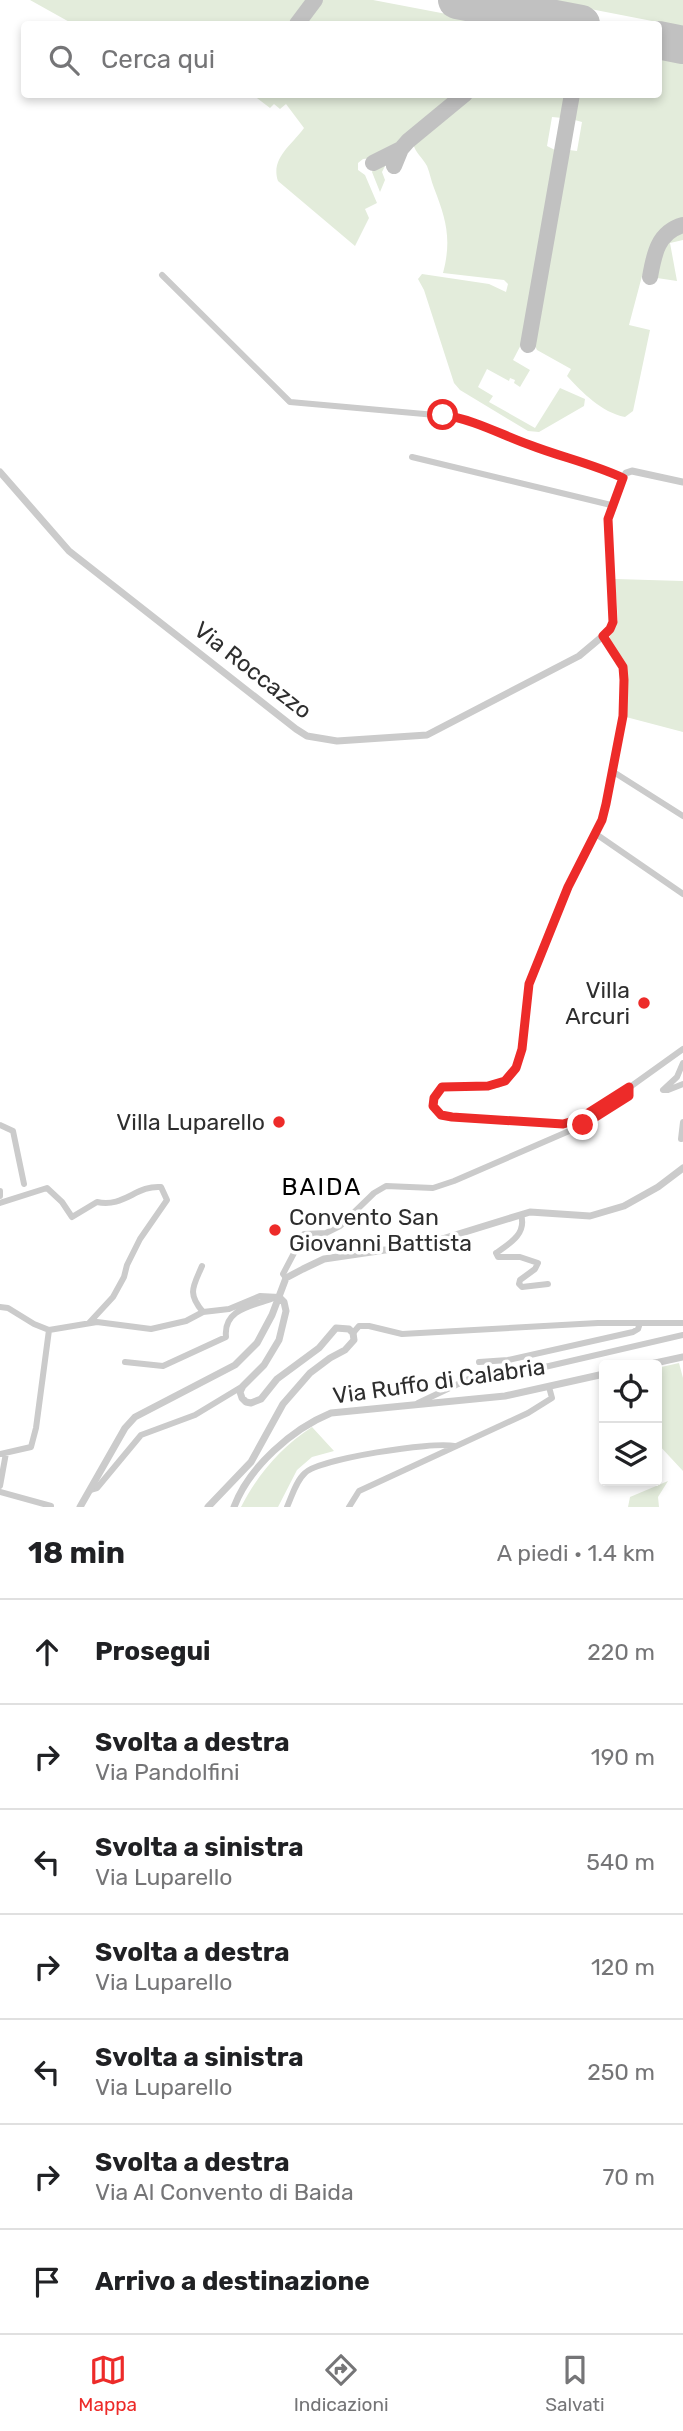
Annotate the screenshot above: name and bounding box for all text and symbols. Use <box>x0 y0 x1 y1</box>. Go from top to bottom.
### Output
search box <box>21 21 662 98</box>
icon: search <box>45 41 83 79</box>
text: Cerca qui <box>101 44 215 75</box>
route start <box>427 399 458 430</box>
street label: Via Roccazzo <box>189 615 317 725</box>
place label: Villa Arcuri <box>565 976 630 1030</box>
marker: Villa Arcuri <box>636 995 652 1011</box>
place label: Villa Luparello <box>116 1108 265 1136</box>
route end <box>567 1109 598 1140</box>
marker: Villa Luparello <box>271 1114 287 1130</box>
district label: BAIDA <box>282 1173 362 1201</box>
place label: Convento San Giovanni Battista <box>289 1203 472 1257</box>
marker: Convento San Giovanni Battista <box>267 1222 283 1238</box>
street label: Via Ruffo di Calabria <box>331 1352 547 1410</box>
map controls <box>599 1360 662 1486</box>
button: locate <box>599 1360 662 1423</box>
button: layers <box>599 1423 662 1486</box>
text: 18 min <box>28 1535 125 1571</box>
text: A piedi · 1.4 km <box>497 1539 655 1567</box>
icon: ahead <box>28 1633 66 1671</box>
text: Prosegui <box>95 1636 211 1667</box>
text: 220 m <box>587 1638 655 1666</box>
text: Svolta a destra <box>95 1727 290 1758</box>
icon: right <box>28 1738 66 1776</box>
text: 190 m <box>591 1743 655 1771</box>
text: Via Pandolfini <box>95 1758 240 1786</box>
text: Svolta a sinistra <box>95 1832 304 1863</box>
icon: left <box>28 1843 66 1881</box>
text: 540 m <box>586 1848 655 1876</box>
text: Via Luparello <box>95 1863 233 1891</box>
text: Svolta a destra <box>95 1937 290 1968</box>
icon: right <box>28 1948 66 1986</box>
text: 120 m <box>591 1953 655 1981</box>
text: Via Luparello <box>95 1968 233 1996</box>
text: Svolta a sinistra <box>95 2042 304 2073</box>
icon: left <box>28 2053 66 2091</box>
text: 250 m <box>587 2058 655 2086</box>
text: Via Luparello <box>95 2073 233 2101</box>
text: Svolta a destra <box>95 2147 290 2178</box>
icon: right <box>28 2158 66 2196</box>
text: 70 m <box>603 2163 655 2191</box>
text: Via Al Convento di Baida <box>95 2178 354 2206</box>
icon: arrive <box>28 2263 66 2301</box>
text: Arrivo a destinazione <box>95 2266 370 2297</box>
tab: Mappa <box>78 2351 137 2416</box>
tab: Indicazioni <box>294 2351 389 2416</box>
tab: Salvati <box>545 2351 605 2416</box>

